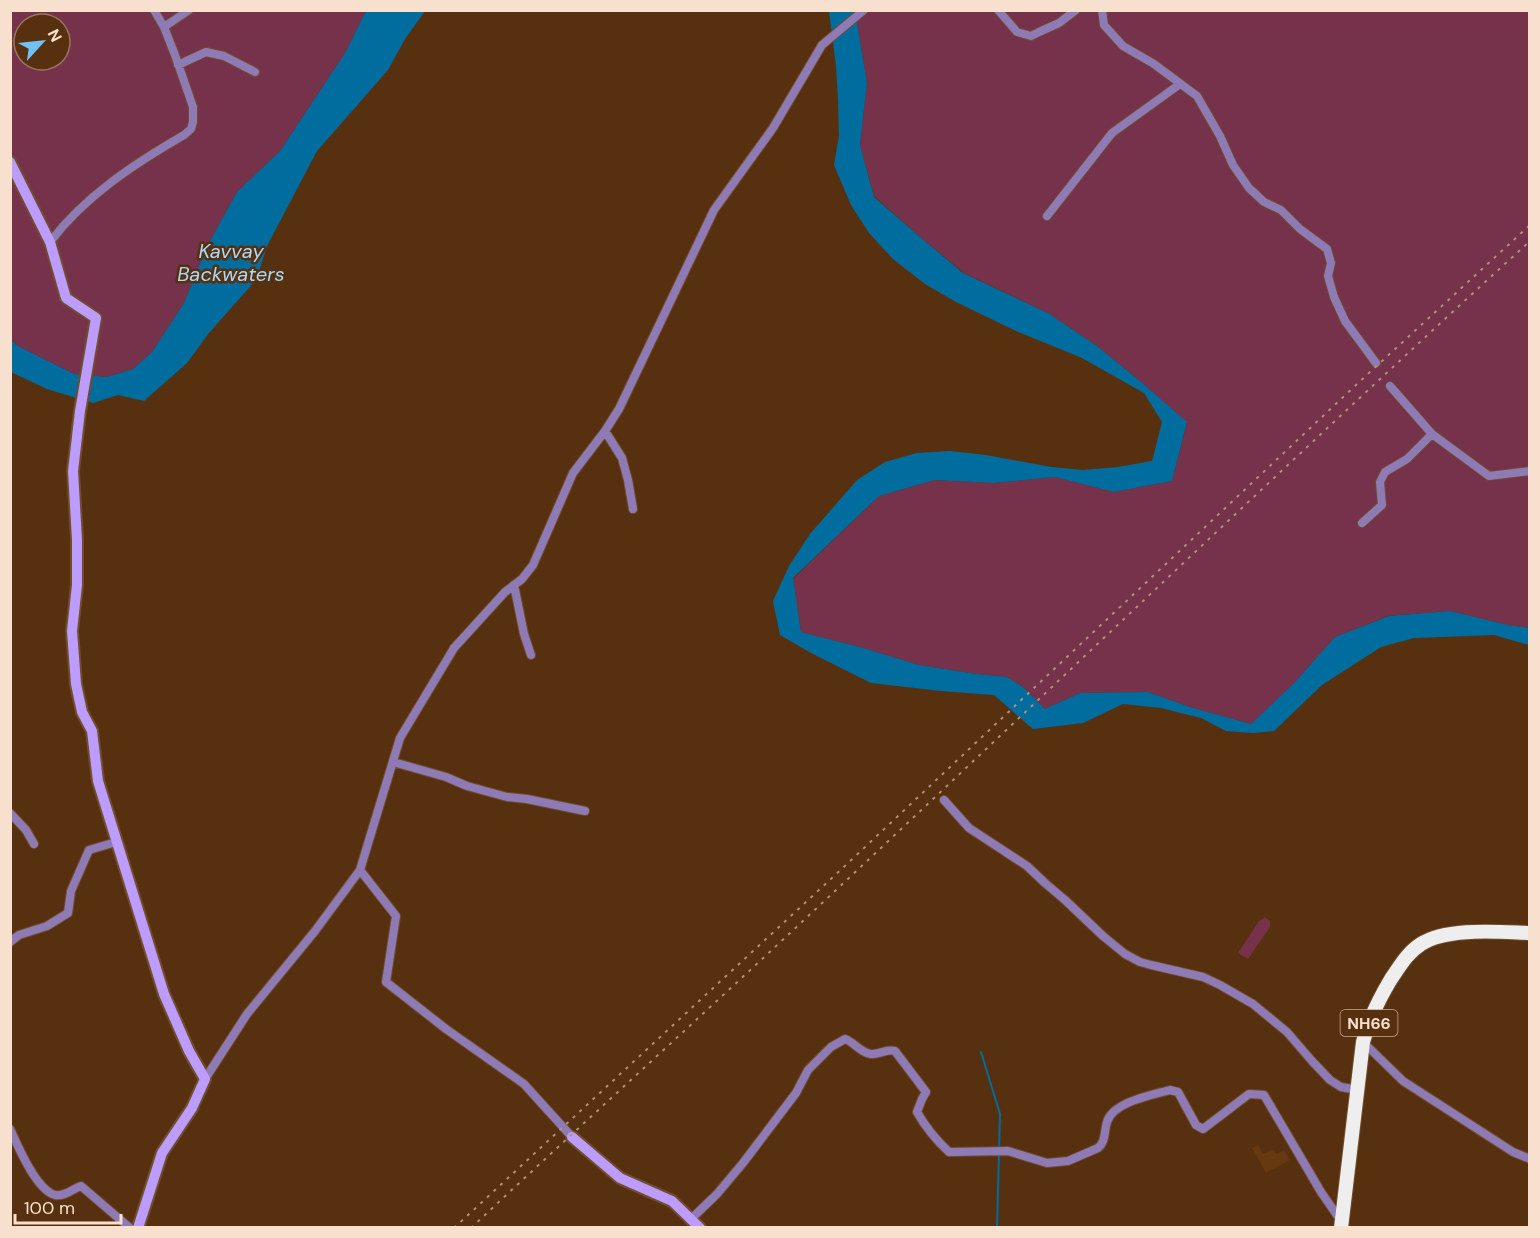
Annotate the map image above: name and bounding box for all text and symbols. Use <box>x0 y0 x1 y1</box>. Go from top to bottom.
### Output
north arrow <box>12 12 72 72</box>
text: N <box>43 25 67 45</box>
water label: Kavvay Backwaters <box>177 238 285 287</box>
road number: NH66 <box>1340 1010 1398 1036</box>
scale bar <box>15 1187 122 1225</box>
text: 100 m <box>24 1196 75 1220</box>

